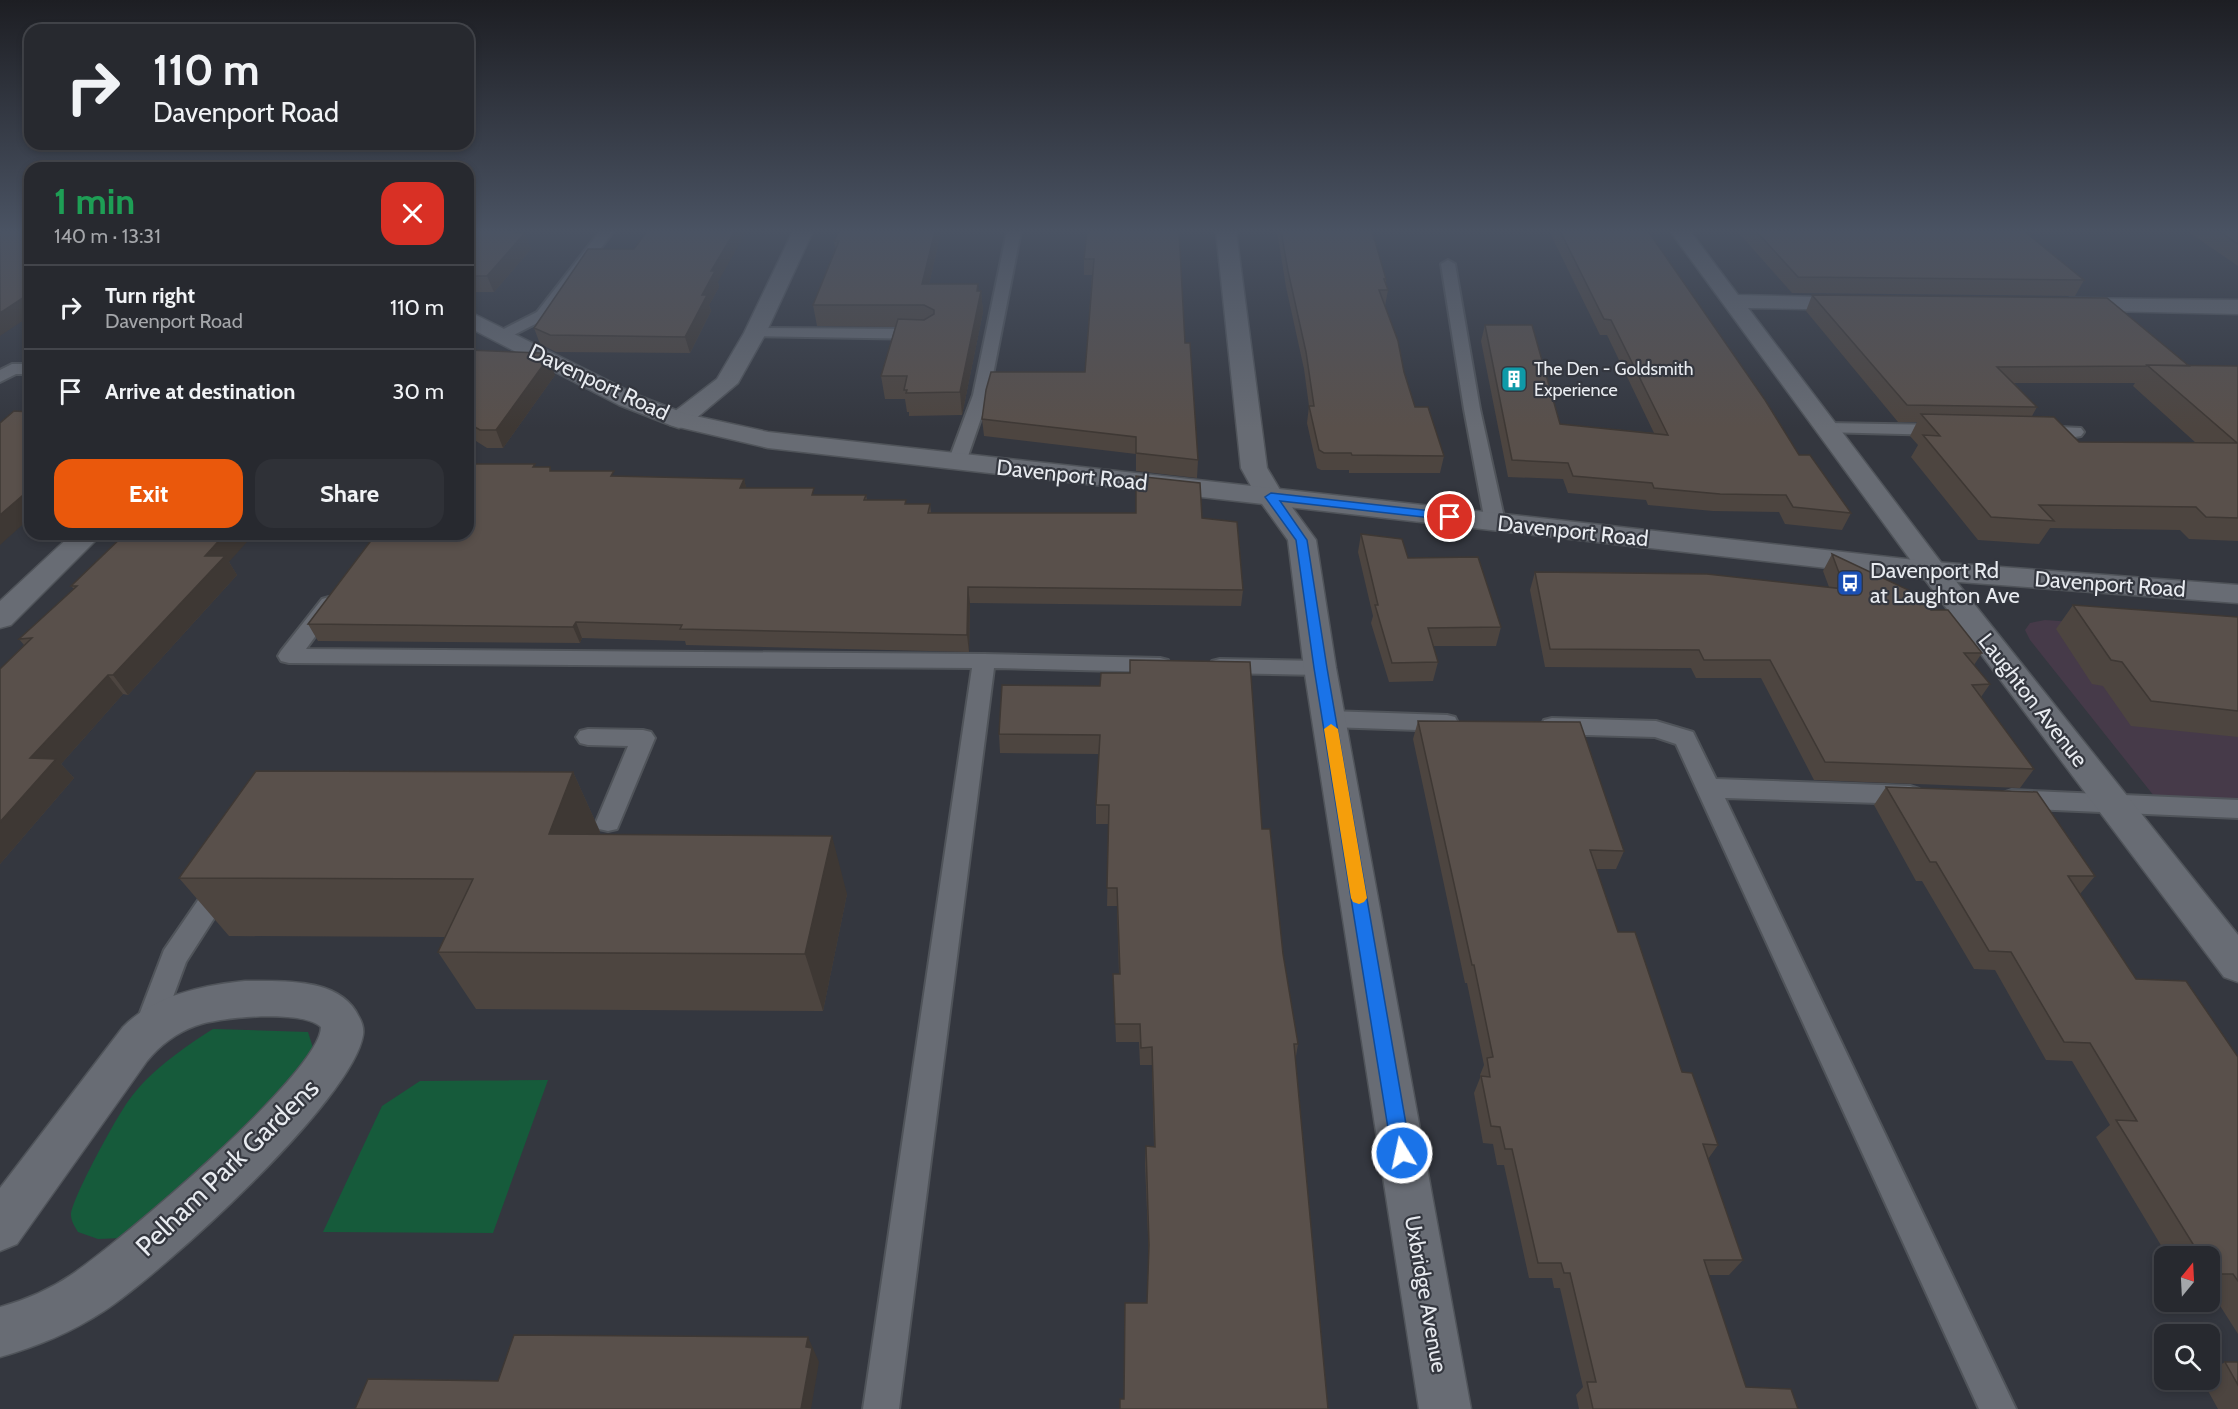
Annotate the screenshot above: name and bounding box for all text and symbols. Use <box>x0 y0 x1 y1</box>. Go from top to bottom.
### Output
text: 110 m <box>153 44 260 96</box>
icon: right <box>54 48 132 126</box>
text: Davenport Road <box>153 96 339 129</box>
text: 1 min <box>54 179 135 223</box>
button: close <box>381 182 444 245</box>
text: 140 m · 13:31 <box>54 224 161 248</box>
text: Turn right <box>105 282 195 309</box>
icon: right <box>54 291 87 324</box>
text: 110 m <box>390 294 444 321</box>
text: Davenport Road <box>105 309 243 333</box>
street label: Davenport Road <box>525 338 673 426</box>
place label: The Den - Goldsmith Experience <box>1534 358 1693 401</box>
building icon: The Den - Goldsmith Experience <box>1499 364 1529 394</box>
icon: arrive <box>54 375 87 408</box>
text: Arrive at destination <box>105 378 295 405</box>
text: 30 m <box>392 378 444 405</box>
street label: Davenport Road <box>995 454 1149 496</box>
button: Exit <box>54 459 243 528</box>
button: Share <box>255 459 444 528</box>
pin <box>1424 491 1475 542</box>
icon: arrive <box>1433 500 1466 533</box>
street label: Davenport Road <box>1496 510 1650 552</box>
place label: Davenport Rd at Laughton Ave <box>1870 557 2020 609</box>
street label: Davenport Road <box>2033 565 2187 603</box>
bus stop icon: Davenport Rd at Laughton Ave <box>1835 568 1865 598</box>
street label: Laughton Avenue <box>1972 628 2094 772</box>
street label: Pelham Park Gardens <box>129 1071 325 1263</box>
position arrow <box>1370 1121 1434 1185</box>
street label: Uxbridge Avenue <box>1399 1213 1453 1375</box>
north arrow <box>2154 1246 2220 1312</box>
map controls <box>2154 1246 2220 1390</box>
button: search <box>2154 1324 2220 1390</box>

